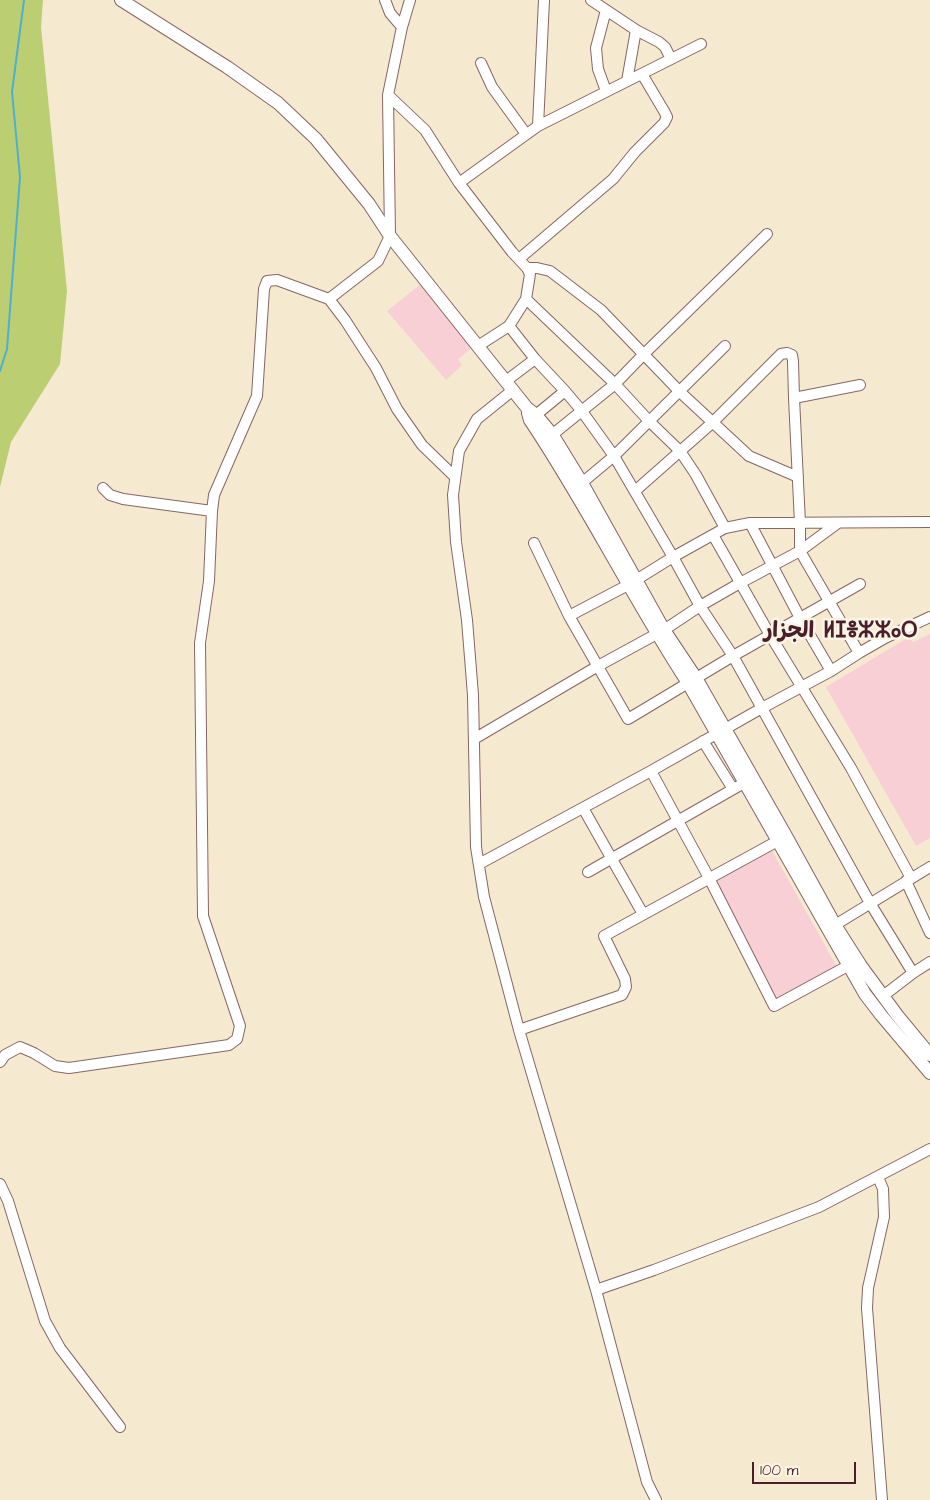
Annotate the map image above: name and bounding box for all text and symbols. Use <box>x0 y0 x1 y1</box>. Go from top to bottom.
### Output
district label: الجزار ⵍⵊⴻⵣⵣⴰⵔ <box>764 619 918 645</box>
scale bar <box>755 1452 859 1484</box>
text: 100 m <box>760 1460 799 1481</box>

